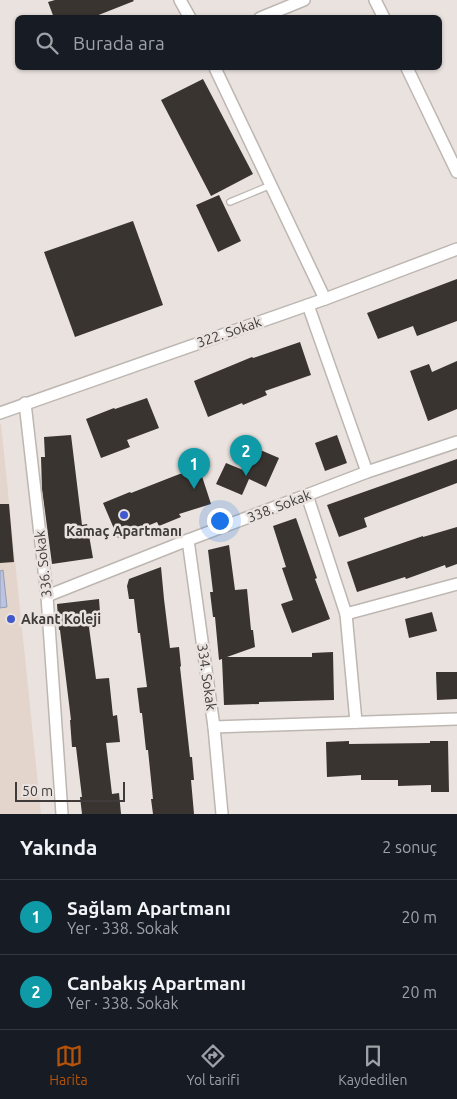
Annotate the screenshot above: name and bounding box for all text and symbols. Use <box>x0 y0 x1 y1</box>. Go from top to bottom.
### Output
search box <box>15 15 442 70</box>
icon: search <box>33 29 61 57</box>
text: Burada ara <box>73 32 165 54</box>
street label: 322. Sokak <box>195 313 263 351</box>
pin: 2 <box>230 435 262 476</box>
pin: 1 <box>178 448 210 489</box>
street label: 338. Sokak <box>245 486 313 526</box>
your location <box>207 508 233 534</box>
marker: Kamaç Apartmanı <box>118 509 130 521</box>
place label: Kamaç Apartmanı <box>66 523 182 540</box>
street label: 336. Sokak <box>32 530 54 598</box>
place label: Akant Koleji <box>21 611 101 627</box>
marker: Akant Koleji <box>5 613 17 625</box>
street label: 334. Sokak <box>194 643 220 711</box>
scale bar <box>15 779 125 802</box>
text: 50 m <box>22 783 53 799</box>
text: Yakında <box>20 835 97 859</box>
text: 2 sonuç <box>382 838 437 856</box>
text: Sağlam Apartmanı <box>67 897 231 919</box>
text: 1 <box>31 908 41 926</box>
text: 20 m <box>401 908 437 926</box>
text: Yer · 338. Sokak <box>67 919 179 937</box>
text: Canbakış Apartmanı <box>67 972 246 994</box>
text: 2 <box>31 983 41 1001</box>
text: 20 m <box>401 983 437 1001</box>
text: Yer · 338. Sokak <box>67 994 179 1012</box>
tab: Harita <box>49 1042 88 1088</box>
tab: Yol tarifi <box>186 1042 240 1088</box>
tab: Kaydedilen <box>338 1042 408 1088</box>

